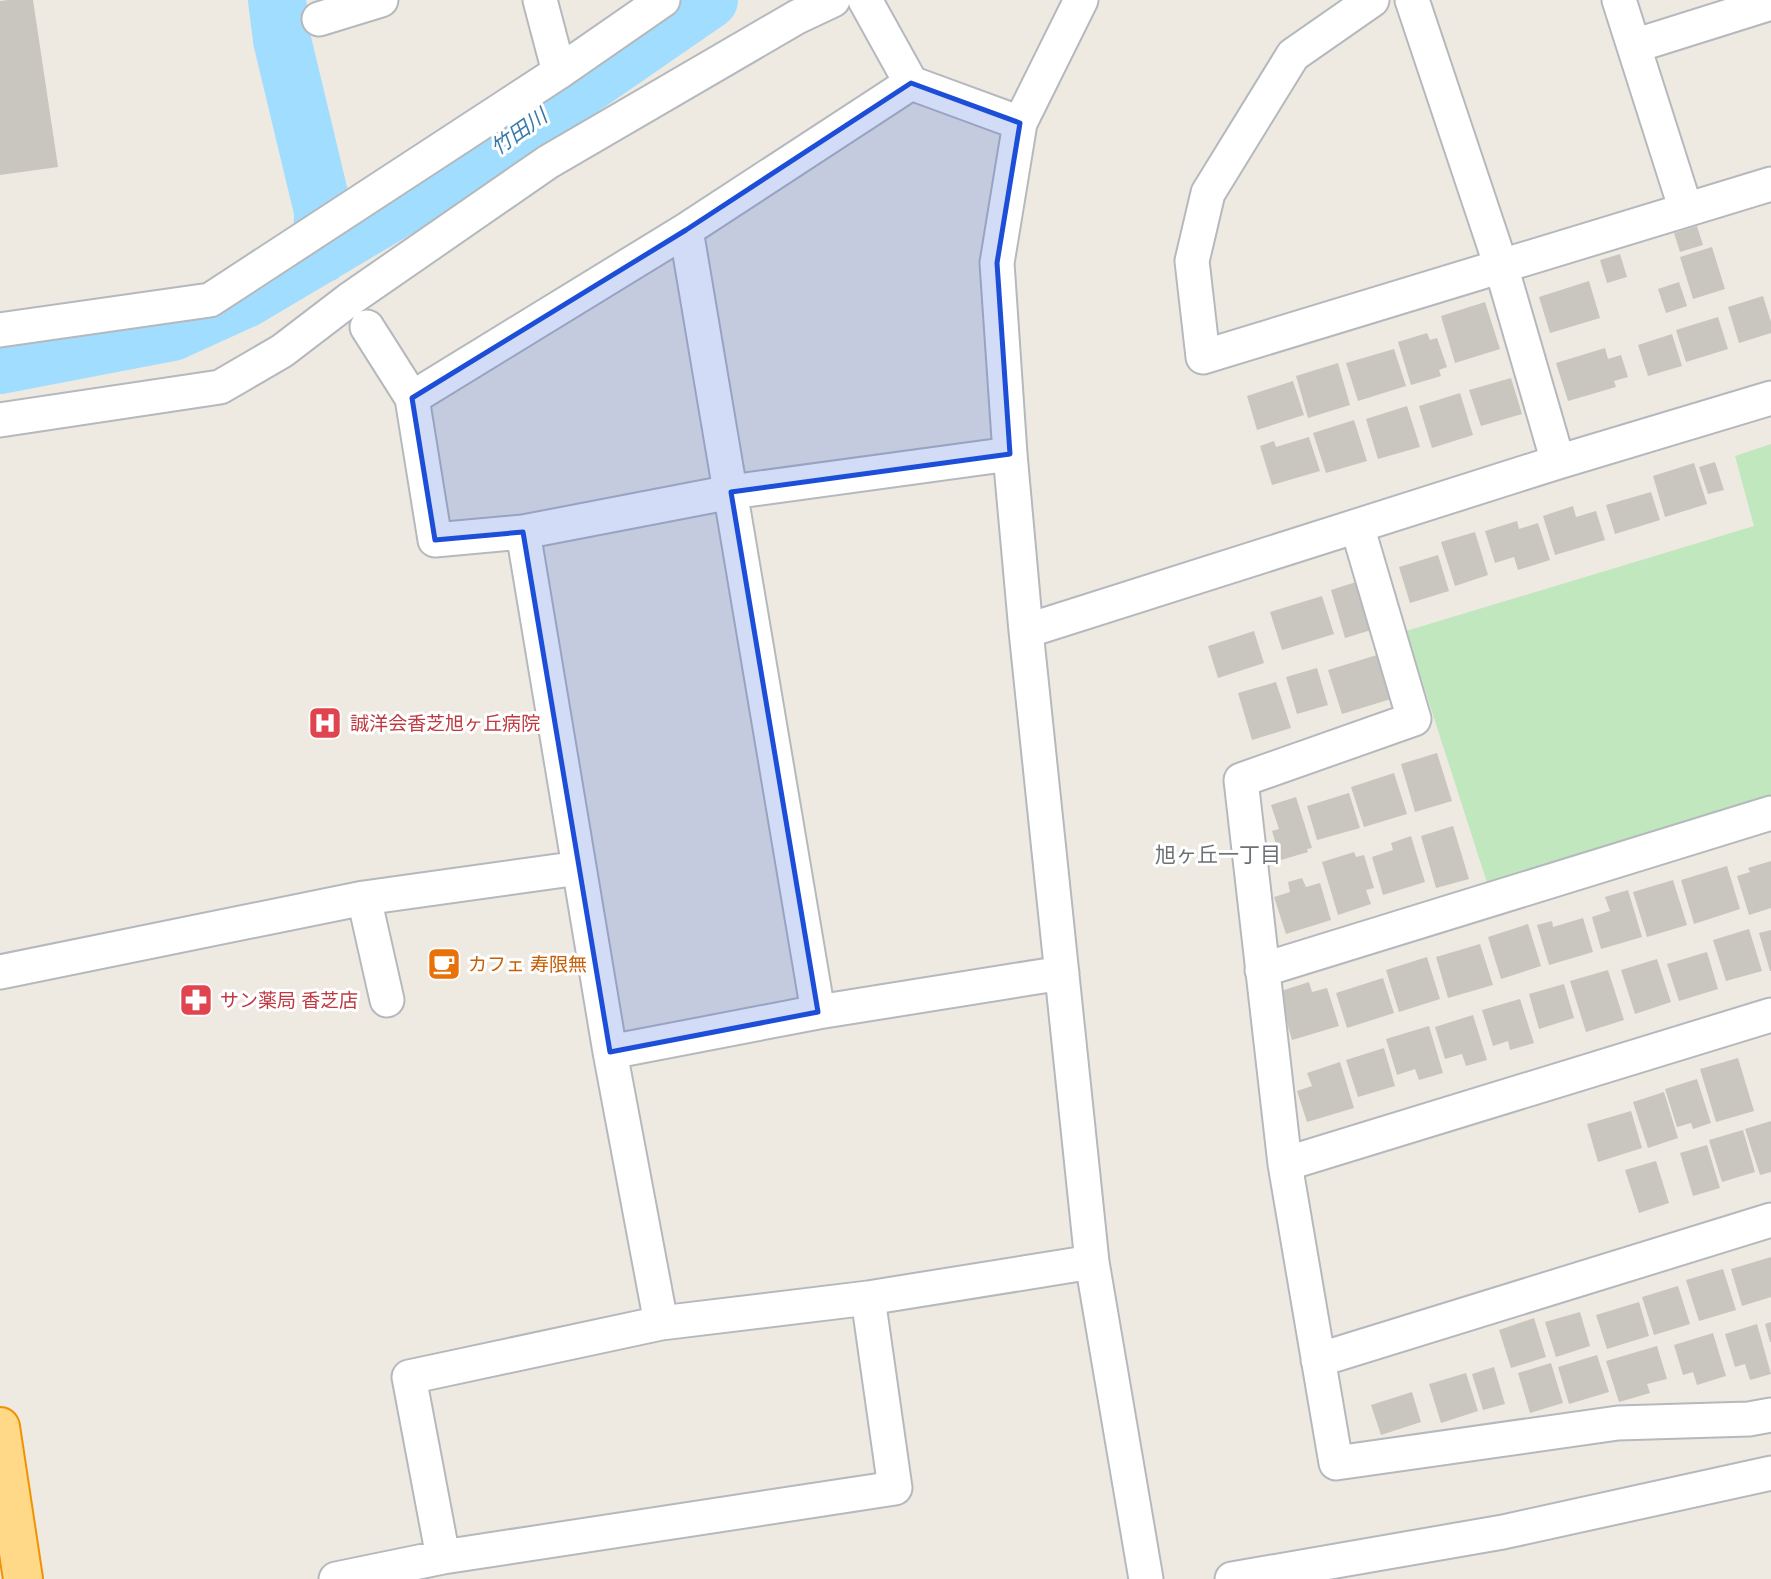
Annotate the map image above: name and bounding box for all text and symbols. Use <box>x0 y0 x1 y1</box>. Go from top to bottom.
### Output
water label: 竹田川 <box>485 101 554 162</box>
hospital icon: 誠洋会香芝旭ヶ丘病院 <box>306 704 344 742</box>
place label: 誠洋会香芝旭ヶ丘病院 <box>350 711 540 737</box>
district label: 旭ヶ丘一丁目 <box>1155 841 1281 869</box>
cafe icon: カフェ 寿限無 <box>425 945 463 983</box>
place label: カフェ 寿限無 <box>468 952 587 978</box>
pharmacy icon: サン薬局 香芝店 <box>177 981 215 1019</box>
place label: サン薬局 香芝店 <box>220 988 358 1014</box>

